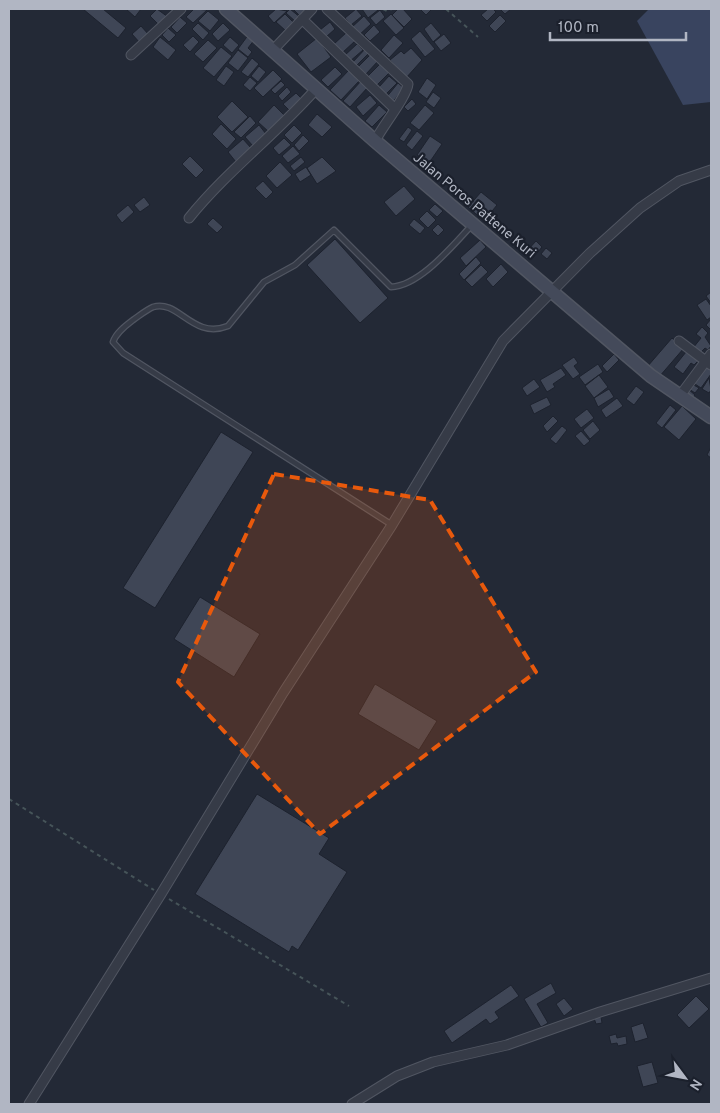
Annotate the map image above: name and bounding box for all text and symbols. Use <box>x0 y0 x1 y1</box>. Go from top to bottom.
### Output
scale bar <box>550 10 686 42</box>
text: 100 m <box>558 19 599 38</box>
street label: Jalan Poros Pattene Kuri <box>409 150 539 262</box>
north arrow <box>660 1053 710 1103</box>
text: N <box>685 1075 705 1093</box>

